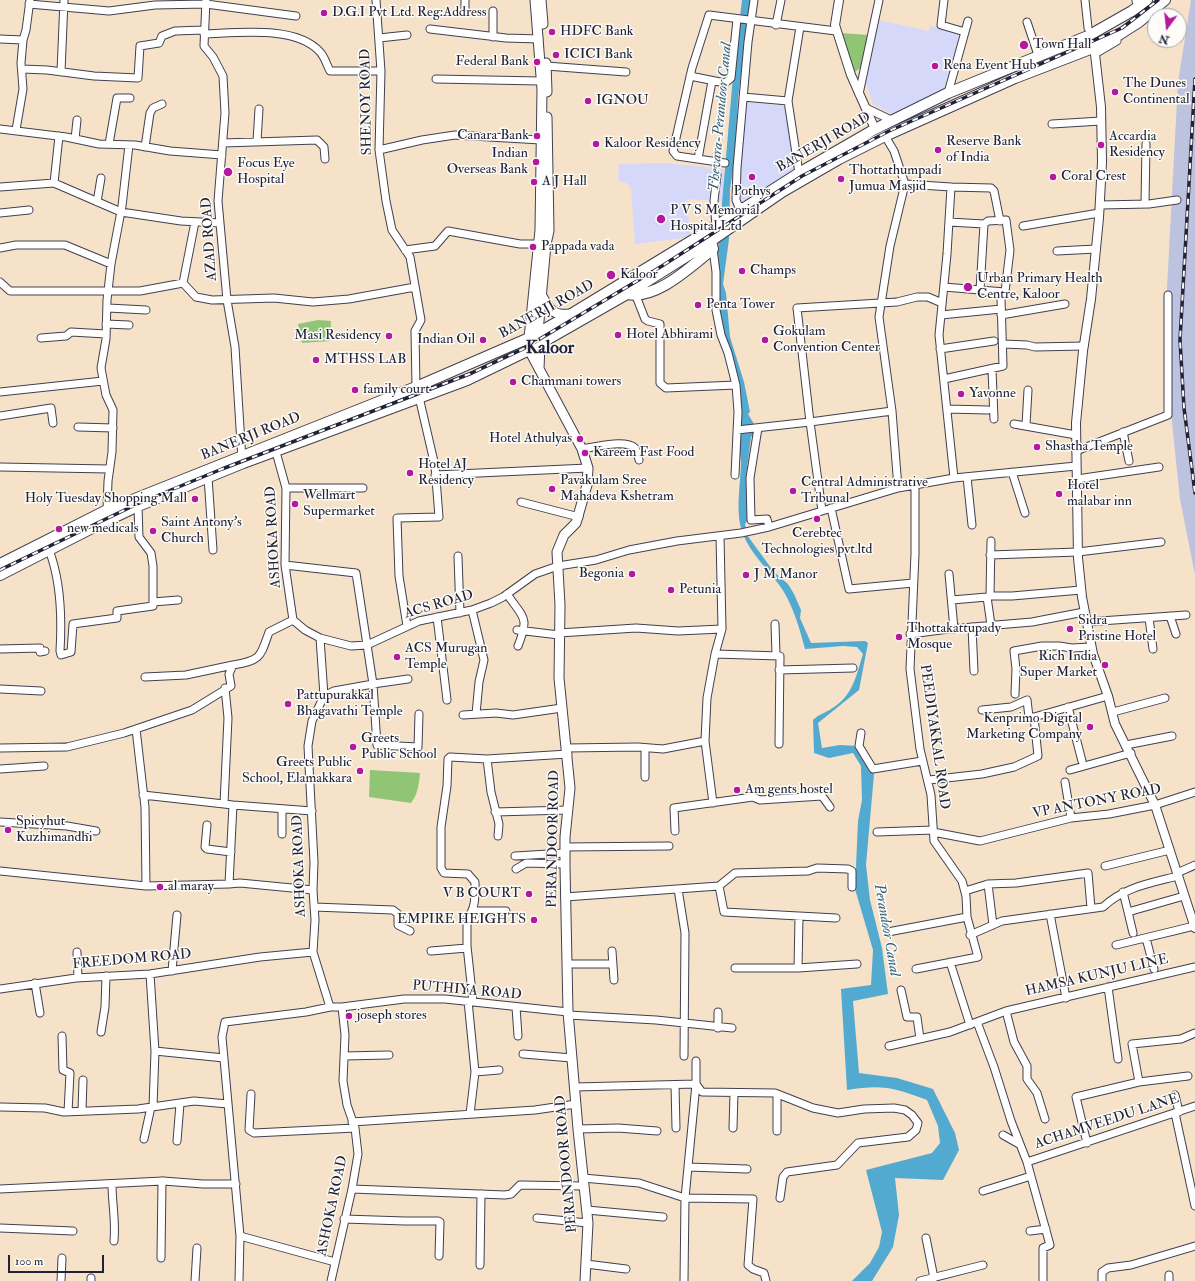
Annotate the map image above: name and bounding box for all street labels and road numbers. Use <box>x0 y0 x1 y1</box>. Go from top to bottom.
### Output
street label: SHENOY ROAD <box>358 49 376 155</box>
street label: BANERJI ROAD <box>774 109 874 177</box>
street label: AZAD ROAD <box>199 197 221 281</box>
street label: BANERJI ROAD <box>497 277 597 343</box>
street label: BANERJI ROAD <box>199 409 303 465</box>
street label: ASHOKA ROAD <box>263 486 285 588</box>
street label: ACS ROAD <box>403 587 475 623</box>
street label: PEEDIYAKKAL ROAD <box>916 663 952 811</box>
street label: PERANDOOR ROAD <box>544 770 564 908</box>
street label: VP ANTONY ROAD <box>1031 781 1163 823</box>
street label: ASHOKA ROAD <box>290 815 310 917</box>
street label: FREEDOM ROAD <box>72 946 192 974</box>
street label: HAMSA KUNJU LINE <box>1024 951 1170 1001</box>
street label: PUTHIYA ROAD <box>412 978 522 1004</box>
street label: ACHAMVEEDU LANE <box>1033 1091 1181 1153</box>
street label: PERANDOOR ROAD <box>553 1095 581 1233</box>
street label: ASHOKA ROAD <box>314 1154 352 1258</box>

